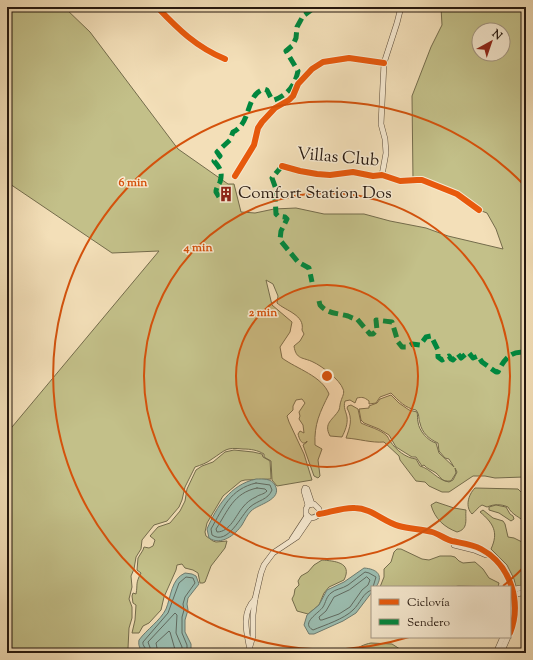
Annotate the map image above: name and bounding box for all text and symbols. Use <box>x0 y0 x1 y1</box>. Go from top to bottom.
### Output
north arrow <box>471 22 511 62</box>
text: N <box>488 26 505 44</box>
street label: Villas Club <box>296 142 380 174</box>
text: 6 min <box>119 174 148 192</box>
place label: Comfort Station Dos <box>238 182 392 206</box>
building icon: Comfort Station Dos <box>217 185 235 203</box>
text: 4 min <box>182 239 213 257</box>
text: 2 min <box>249 304 278 322</box>
centre of rings <box>320 369 334 383</box>
legend <box>371 586 511 638</box>
text: Ciclovía <box>407 594 450 612</box>
text: Sendero <box>407 614 450 632</box>

